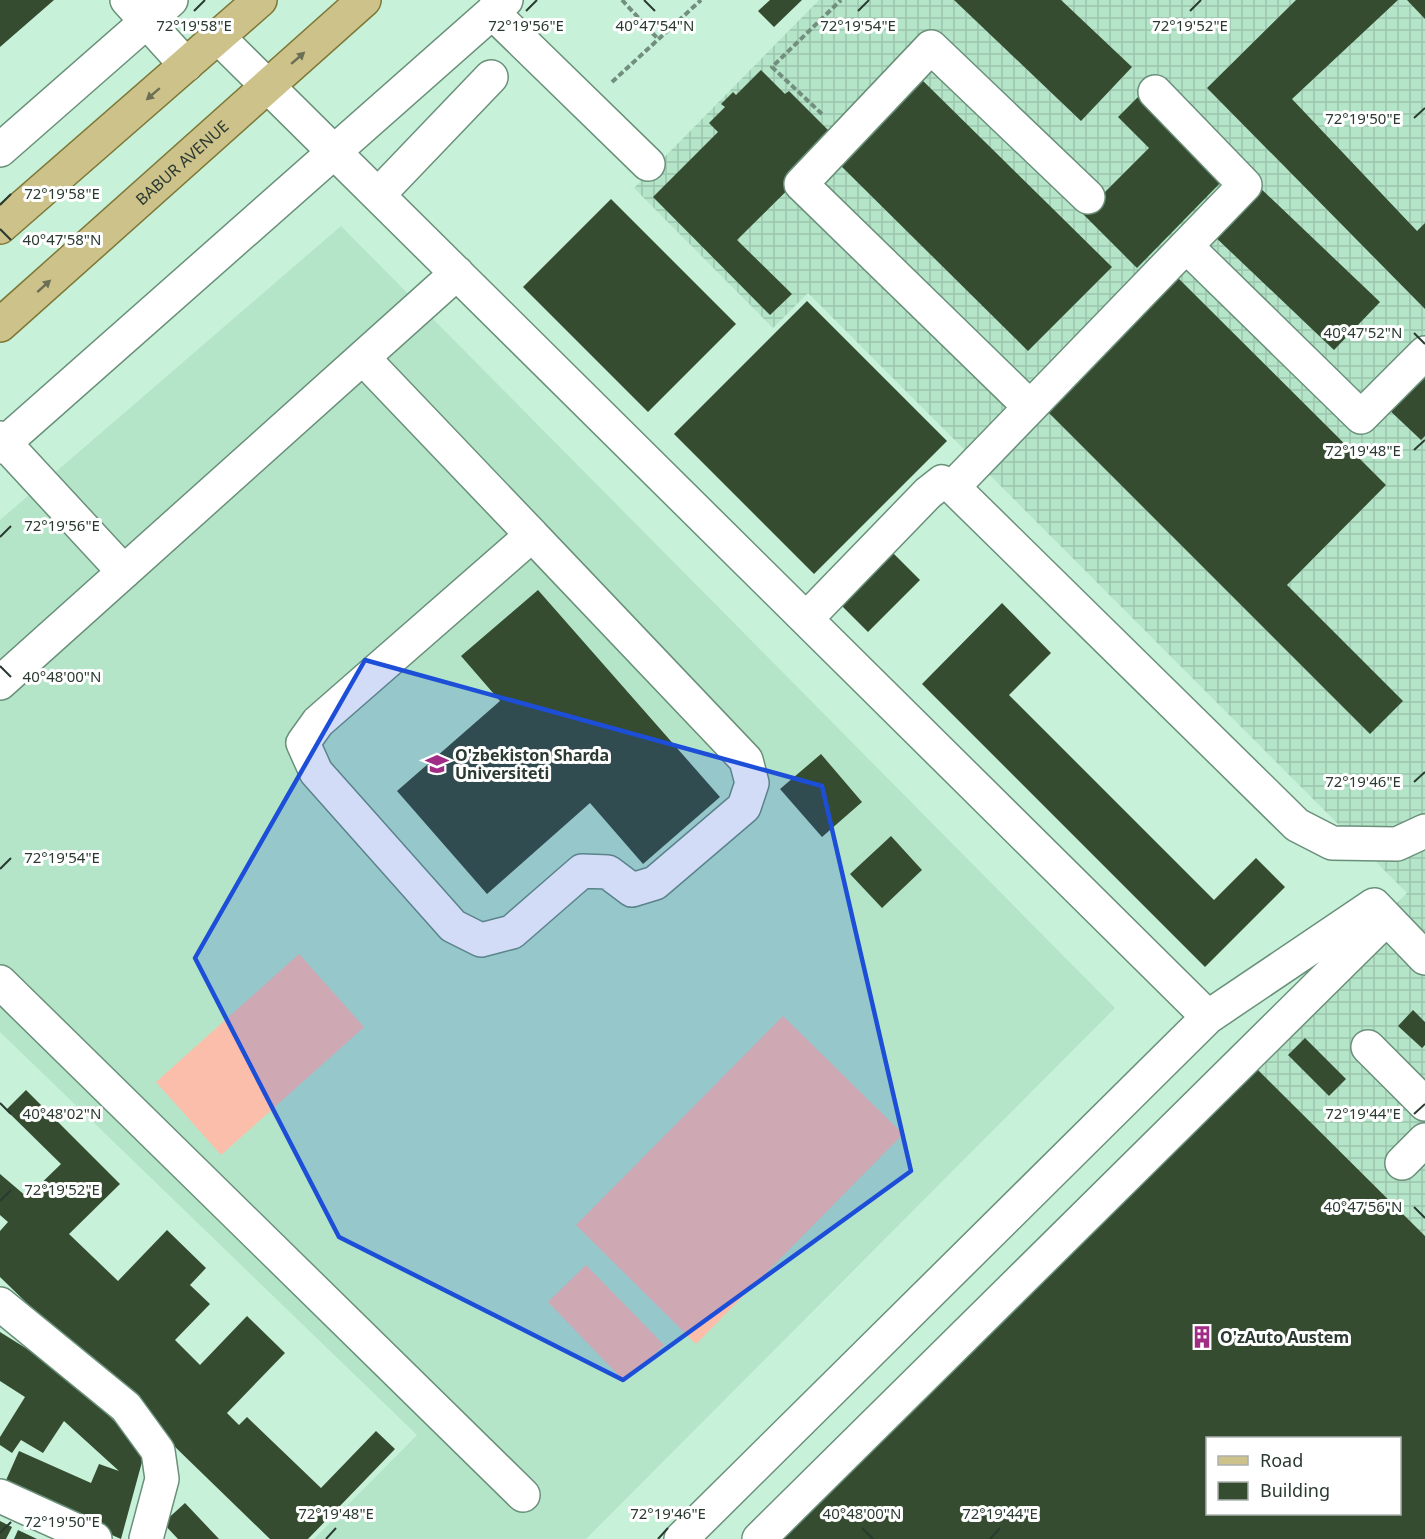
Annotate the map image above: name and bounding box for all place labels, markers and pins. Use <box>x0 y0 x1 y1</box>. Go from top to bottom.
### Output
place label: O'zbekiston Sharda Universiteti <box>455 744 609 784</box>
school or university icon: O'zbekiston Sharda Universiteti <box>424 751 450 777</box>
building icon: O'zAuto Austem <box>1189 1324 1215 1350</box>
place label: O'zAuto Austem <box>1220 1326 1349 1348</box>

